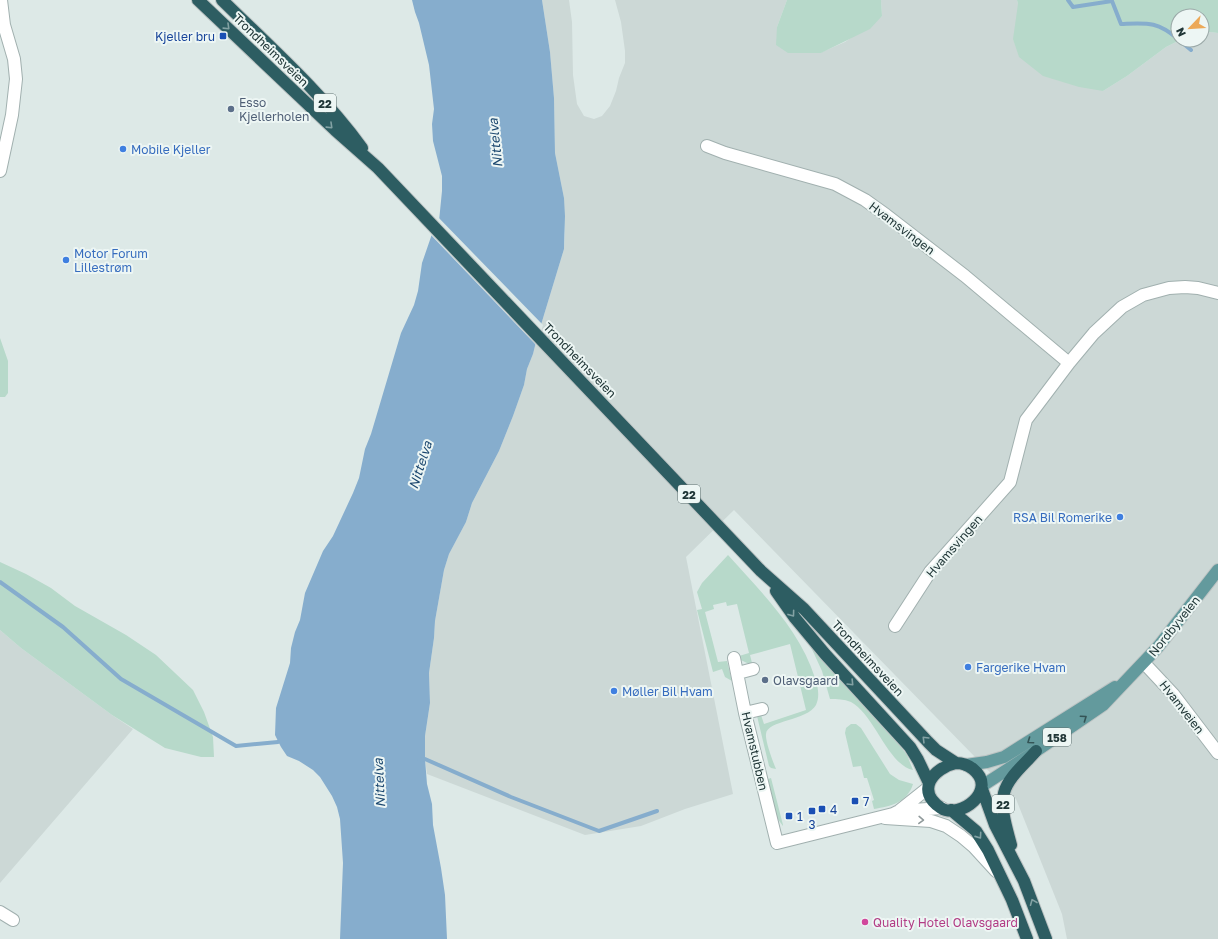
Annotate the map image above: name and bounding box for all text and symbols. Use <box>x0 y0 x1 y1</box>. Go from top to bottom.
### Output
north arrow <box>1170 8 1210 48</box>
street label: Trondheimsveien <box>230 10 312 90</box>
one-way arrow <box>222 22 230 29</box>
text: N <box>1173 26 1188 39</box>
place label: Kjeller bru <box>155 29 215 44</box>
marker: Kjeller bru <box>218 31 228 41</box>
road number: 22 <box>314 94 336 112</box>
place label: Esso Kjellerholen <box>239 95 309 124</box>
marker: Esso Kjellerholen <box>226 104 236 114</box>
water label: Nittelva <box>484 117 506 168</box>
one-way arrow <box>326 122 333 129</box>
place label: Mobile Kjeller <box>131 142 211 157</box>
marker: Mobile Kjeller <box>118 144 128 154</box>
street label: Hvamsvingen <box>866 198 938 258</box>
place label: Motor Forum Lillestrøm <box>74 246 148 275</box>
marker: Motor Forum Lillestrøm <box>61 255 71 265</box>
street label: Trondheimsveien <box>540 319 620 401</box>
water label: Nittelva <box>405 438 435 491</box>
road number: 22 <box>678 485 700 503</box>
place label: RSA Bil Romerike <box>1013 510 1112 525</box>
street label: Hvamsvingen <box>923 512 985 580</box>
marker: RSA Bil Romerike <box>1115 512 1125 522</box>
street label: Nordbyveien <box>1145 593 1203 659</box>
one-way arrow <box>788 609 795 616</box>
street label: Trondheimsveien <box>829 617 907 699</box>
place label: Fargerike Hvam <box>976 660 1066 675</box>
marker: Fargerike Hvam <box>963 662 973 672</box>
place label: Olavsgaard <box>773 673 838 688</box>
marker: Olavsgaard <box>760 675 770 685</box>
street label: Hvamveien <box>1156 677 1208 737</box>
one-way arrow <box>846 678 854 686</box>
place label: Møller Bil Hvam <box>622 684 713 699</box>
marker: Møller Bil Hvam <box>609 686 619 696</box>
street label: Hvamstubben <box>739 710 771 792</box>
one-way arrow <box>1080 716 1087 723</box>
road number: 158 <box>1043 728 1071 746</box>
one-way arrow <box>922 736 930 744</box>
one-way arrow <box>1027 736 1034 744</box>
water label: Nittelva <box>370 757 388 808</box>
place label: 7 <box>863 794 869 809</box>
road number: 22 <box>992 795 1014 813</box>
marker: 7 <box>850 796 860 806</box>
place label: 4 <box>830 802 837 817</box>
marker: 4 <box>817 804 827 814</box>
marker: 3 <box>807 806 817 816</box>
place label: 1 <box>797 809 803 824</box>
marker: 1 <box>784 811 794 821</box>
one-way arrow <box>918 816 924 824</box>
place label: 3 <box>808 817 816 832</box>
one-way arrow <box>974 832 981 839</box>
one-way arrow <box>1029 899 1037 906</box>
place label: Quality Hotel Olavsgaard <box>873 915 1018 930</box>
marker: Quality Hotel Olavsgaard <box>860 917 870 927</box>

